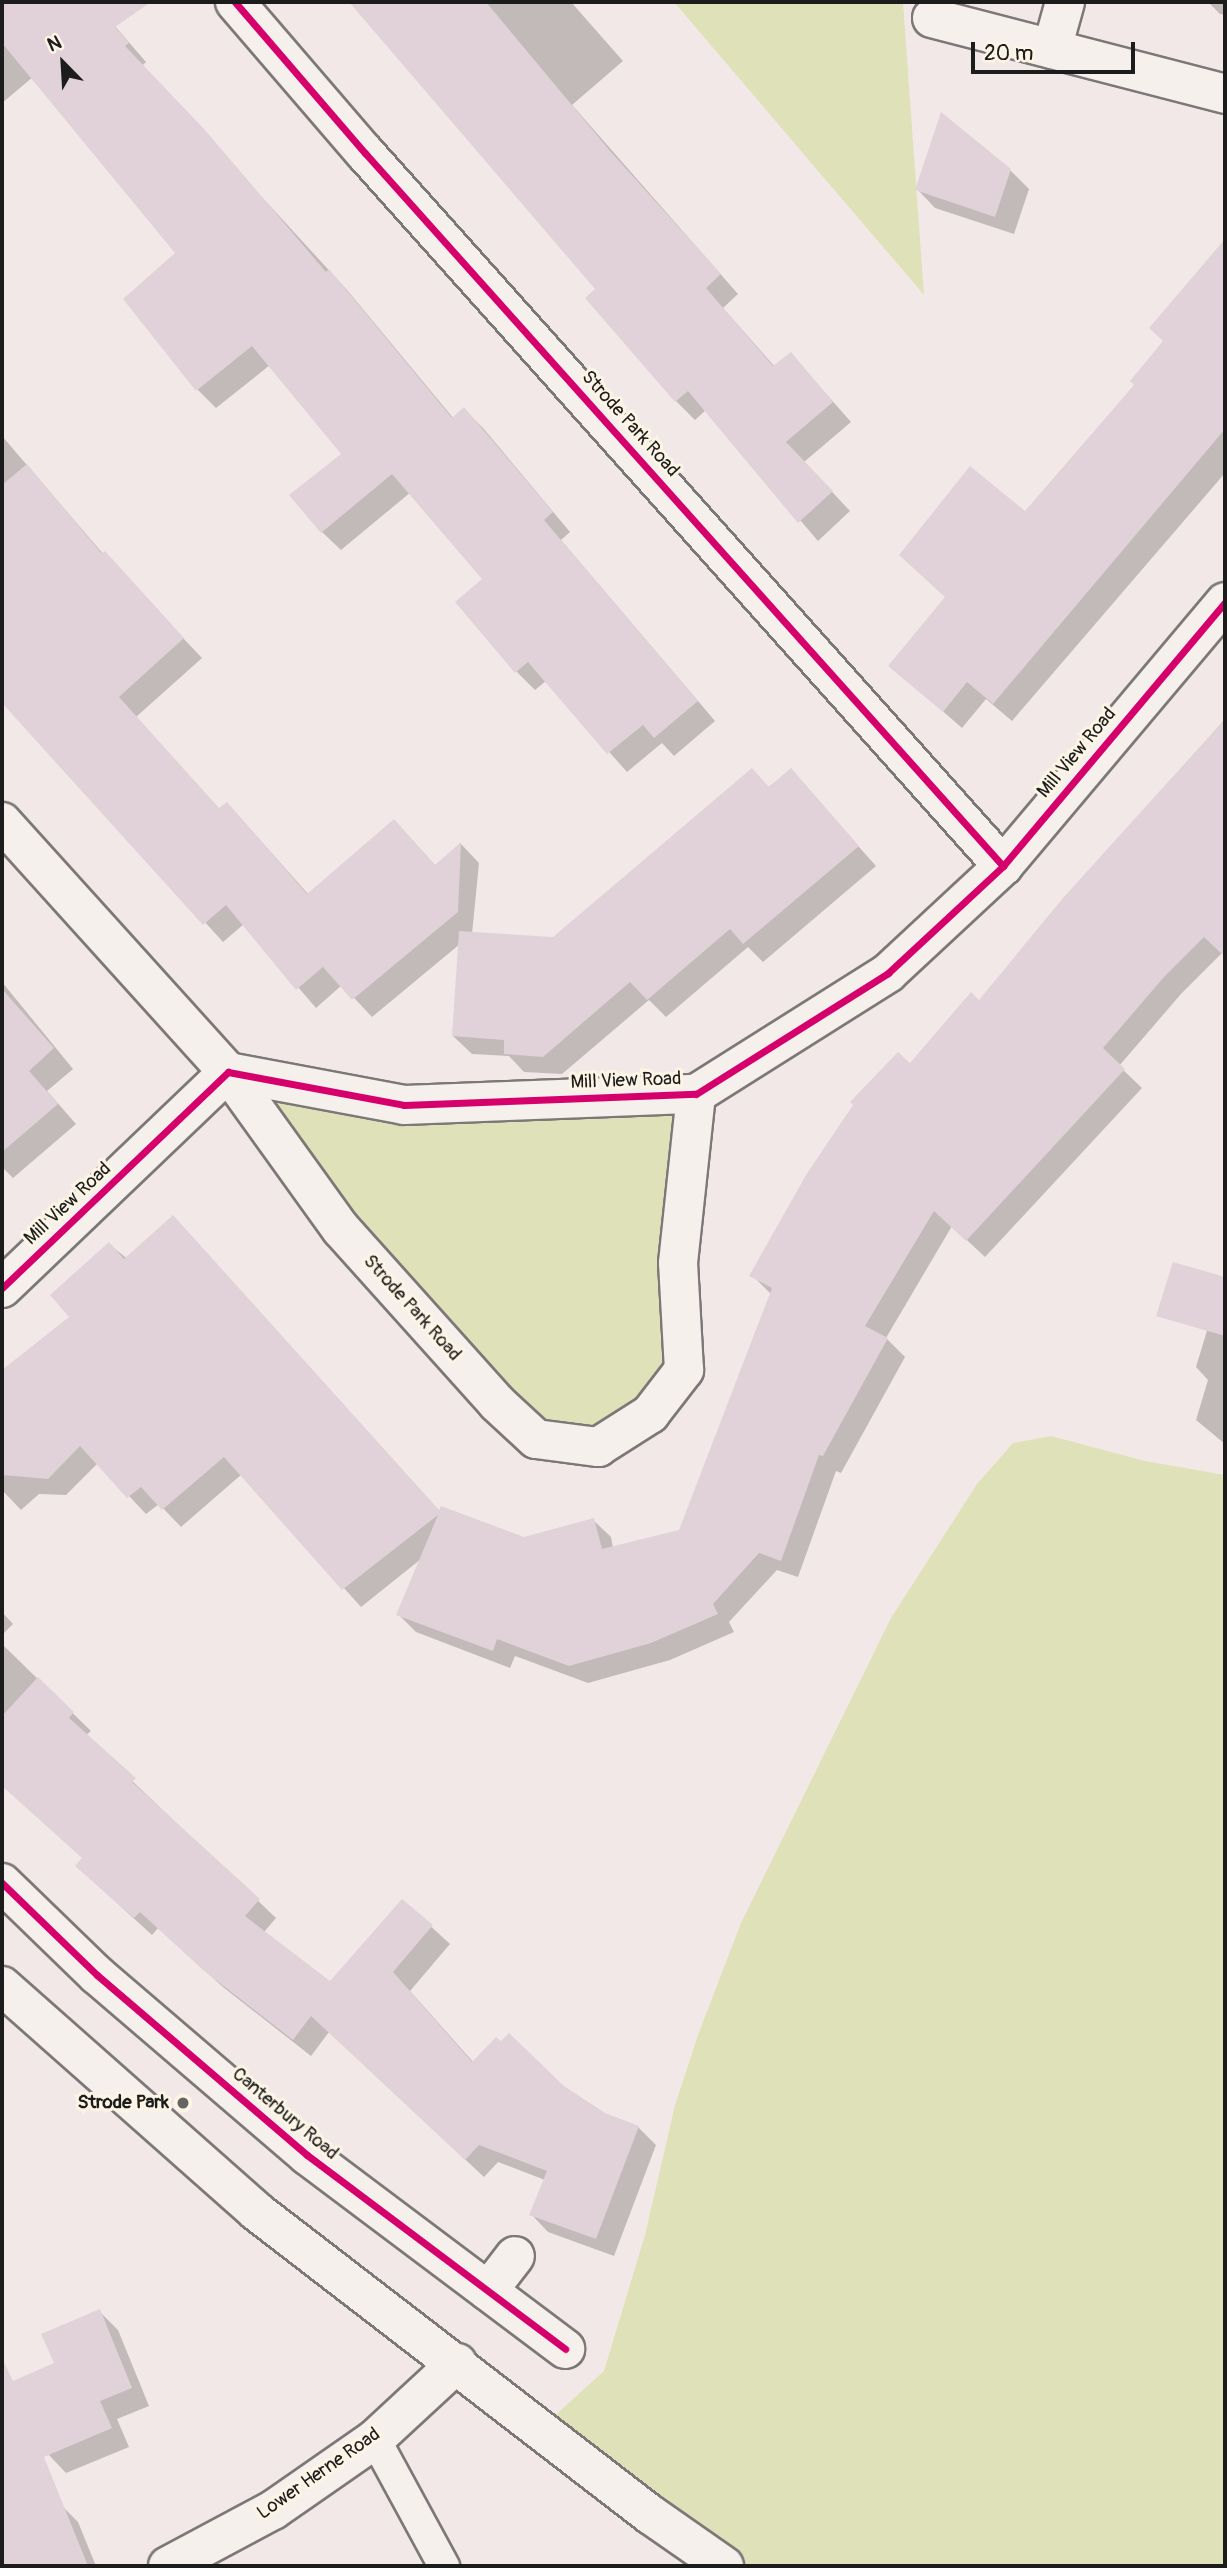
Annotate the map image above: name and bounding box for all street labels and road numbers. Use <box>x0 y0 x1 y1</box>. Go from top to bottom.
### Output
street label: Strode Park Road <box>576 366 684 482</box>
street label: Mill View Road <box>1033 703 1121 803</box>
street label: Mill View Road <box>570 1068 682 1094</box>
street label: Mill View Road <box>20 1158 116 1250</box>
street label: Strode Park Road <box>358 1250 466 1366</box>
street label: Canterbury Road <box>227 2063 343 2165</box>
street label: Lower Herne Road <box>253 2423 385 2525</box>

